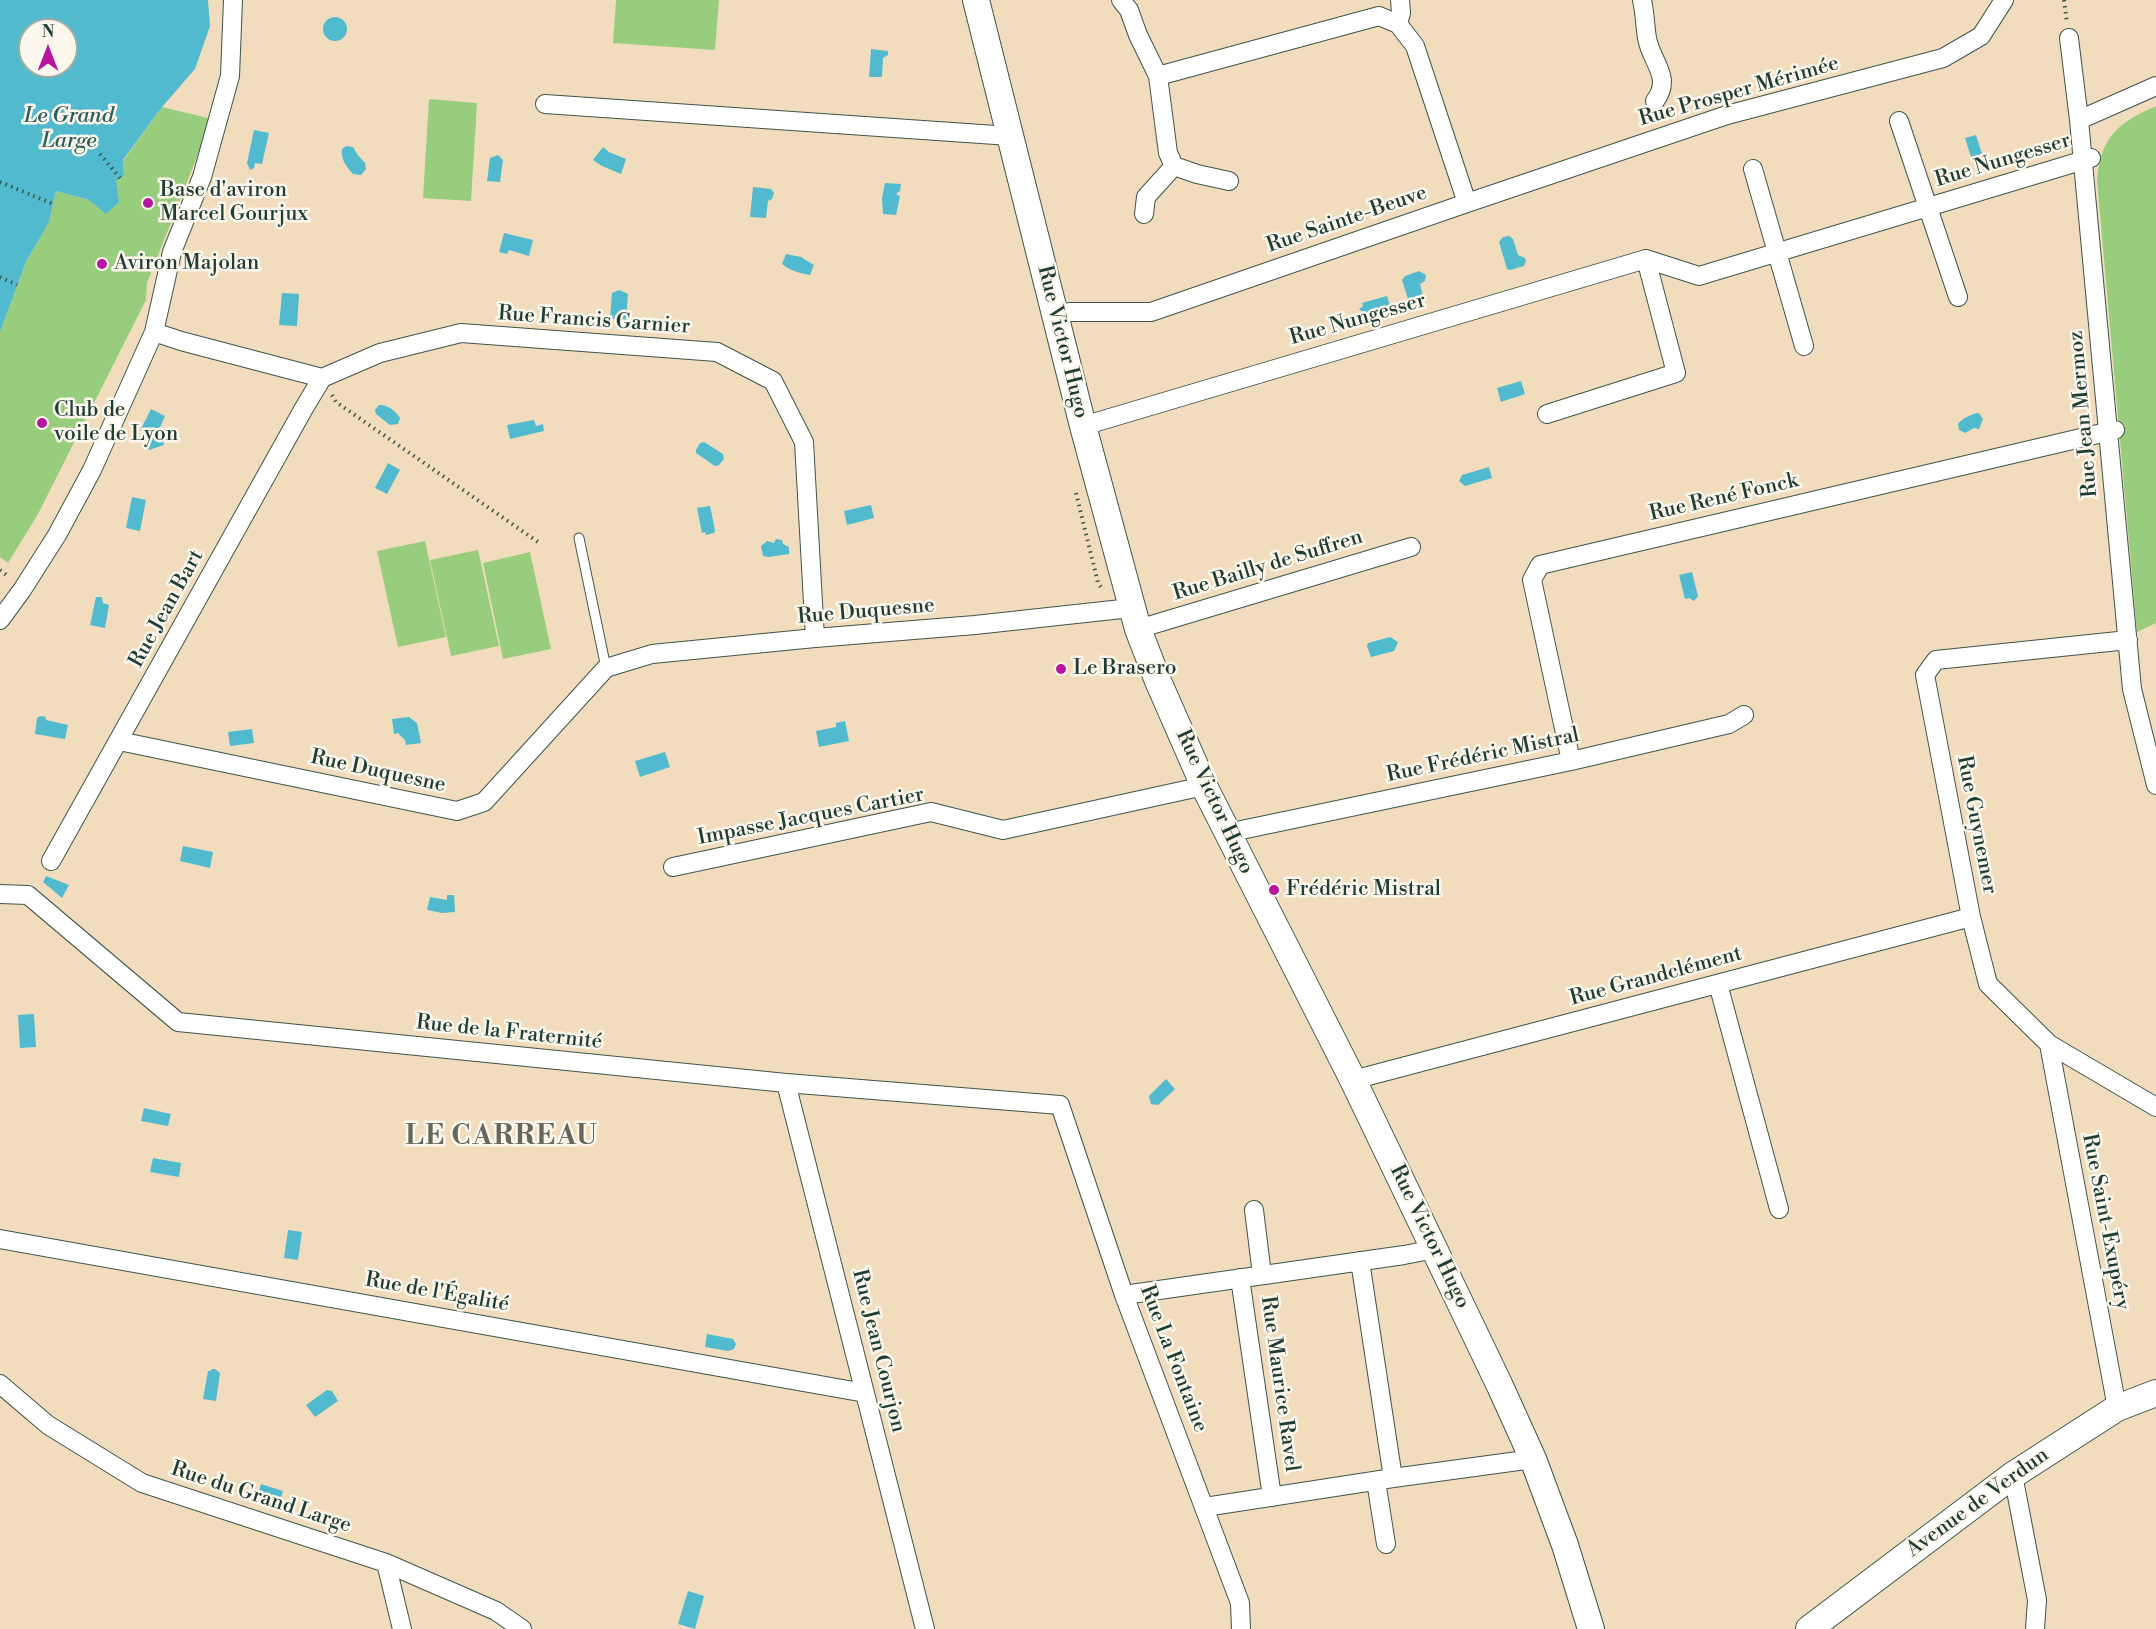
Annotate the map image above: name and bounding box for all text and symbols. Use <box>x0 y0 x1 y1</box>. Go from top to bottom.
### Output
north arrow <box>18 18 78 78</box>
text: N <box>42 22 54 42</box>
street label: Rue Prosper Mérimée <box>1636 51 1842 133</box>
water label: Le Grand Large <box>24 104 114 156</box>
street label: Rue Nungesser <box>1932 128 2074 194</box>
place label: Base d'aviron Marcel Gourjux <box>160 178 308 228</box>
street label: Rue Sainte-Beuve <box>1264 181 1430 259</box>
marker: Base d'aviron Marcel Gourjux <box>141 196 155 210</box>
place label: Aviron Majolan <box>114 251 259 277</box>
marker: Aviron Majolan <box>95 257 109 271</box>
street label: Rue Victor Hugo <box>1031 263 1093 421</box>
street label: Rue Nungesser <box>1287 289 1429 351</box>
street label: Rue Francis Garnier <box>497 302 691 340</box>
street label: Rue Jean Mermoz <box>2064 330 2104 498</box>
place label: Club de voile de Lyon <box>54 398 178 448</box>
marker: Club de voile de Lyon <box>35 416 49 430</box>
street label: Rue René Fonck <box>1647 469 1801 527</box>
street label: Rue Bailly de Suffren <box>1170 525 1366 607</box>
street label: Rue Jean Bart <box>124 546 210 672</box>
street label: Rue Duquesne <box>796 593 936 631</box>
place label: Le Brasero <box>1073 656 1177 682</box>
marker: Le Brasero <box>1054 662 1068 676</box>
street label: Rue Frédéric Mistral <box>1384 723 1582 789</box>
street label: Rue Victor Hugo <box>1169 726 1259 878</box>
street label: Rue Duquesne <box>308 745 448 799</box>
street label: Rue Guynemer <box>1950 754 2002 896</box>
street label: Impasse Jacques Cartier <box>696 783 926 851</box>
place label: Frédéric Mistral <box>1286 877 1441 903</box>
marker: Frédéric Mistral <box>1267 883 1281 897</box>
street label: Rue Grandclément <box>1567 942 1745 1012</box>
street label: Rue de la Fraternité <box>415 1011 603 1055</box>
district label: LE CARREAU <box>405 1122 599 1154</box>
street label: Rue Saint-Exupéry <box>2076 1132 2134 1312</box>
street label: Rue Victor Hugo <box>1383 1161 1475 1313</box>
street label: Rue Jean Courjon <box>846 1267 910 1435</box>
street label: Rue de l'Égalité <box>363 1268 511 1318</box>
street label: Rue La Fontaine <box>1133 1282 1213 1436</box>
street label: Rue Maurice Ravel <box>1254 1295 1304 1473</box>
street label: Avenue de Verdun <box>1902 1443 2054 1563</box>
street label: Rue du Grand Large <box>168 1457 354 1539</box>

